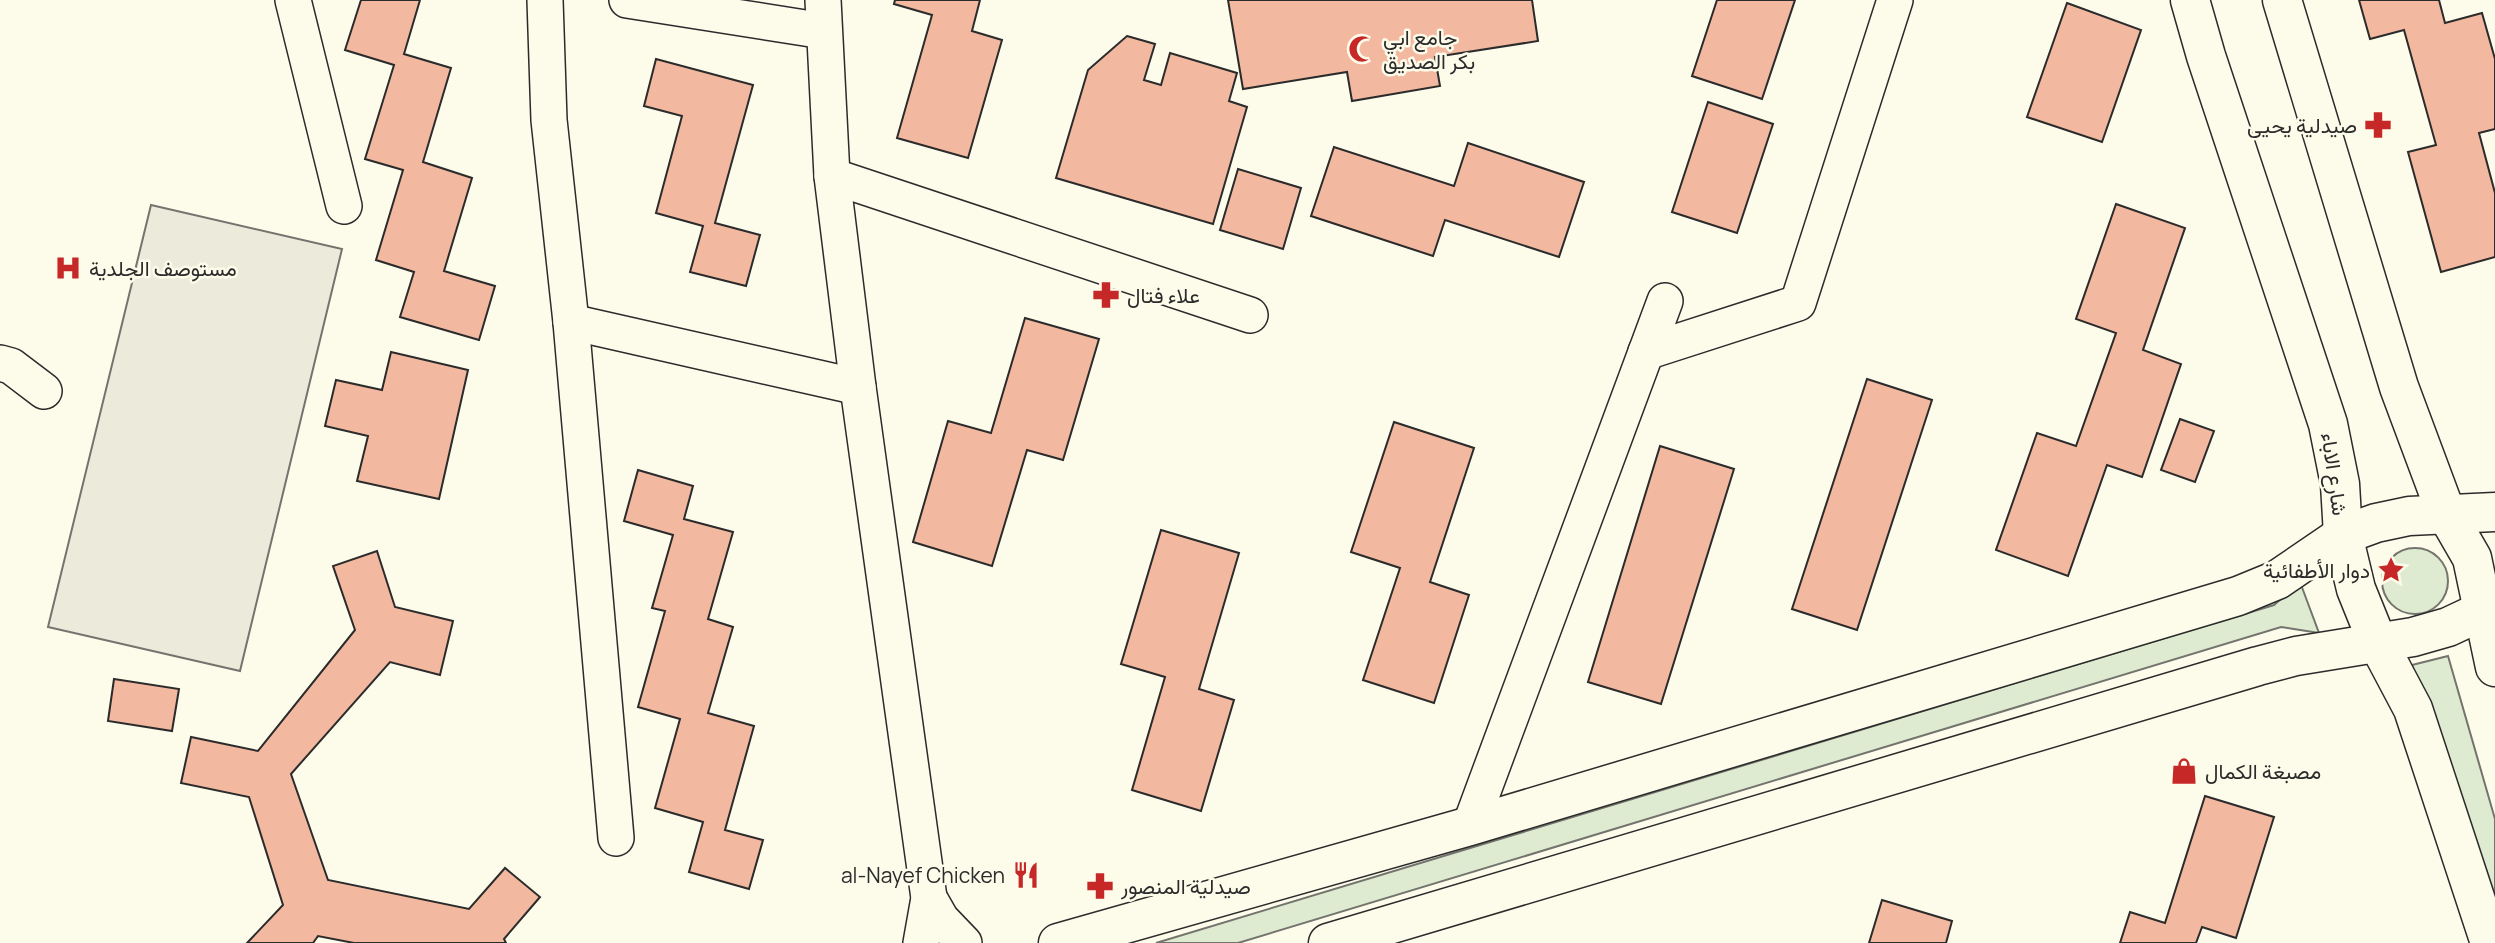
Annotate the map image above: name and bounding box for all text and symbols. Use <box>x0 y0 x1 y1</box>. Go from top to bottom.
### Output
place label: جامع ابي بكر الصديق <box>1383 23 1475 75</box>
mosque icon: جامع ابي بكر الصديق <box>1347 34 1377 64</box>
pharmacy icon: صيدلية يحيى <box>2363 110 2393 140</box>
place label: صيدلية يحيى <box>2247 111 2357 139</box>
hospital icon: مستوصف الجلدية <box>53 253 83 283</box>
place label: مستوصف الجلدية <box>89 254 237 282</box>
pharmacy icon: علاء فتال <box>1091 280 1121 310</box>
place label: علاء فتال <box>1127 281 1200 309</box>
street label: شارع الاباء <box>2314 431 2355 517</box>
place icon: دوار الأطفائية <box>2376 555 2406 585</box>
place label: دوار الأطفائية <box>2263 556 2370 584</box>
shop icon: مصبغة الكمال <box>2169 756 2199 786</box>
place label: مصبغة الكمال <box>2205 757 2321 785</box>
restaurant icon: al-Nayef Chicken <box>1011 860 1041 890</box>
place label: al-Nayef Chicken <box>841 861 1005 889</box>
pharmacy icon: صيدلية المنصور <box>1085 871 1115 901</box>
place label: صيدلية المنصور <box>1120 872 1251 900</box>

